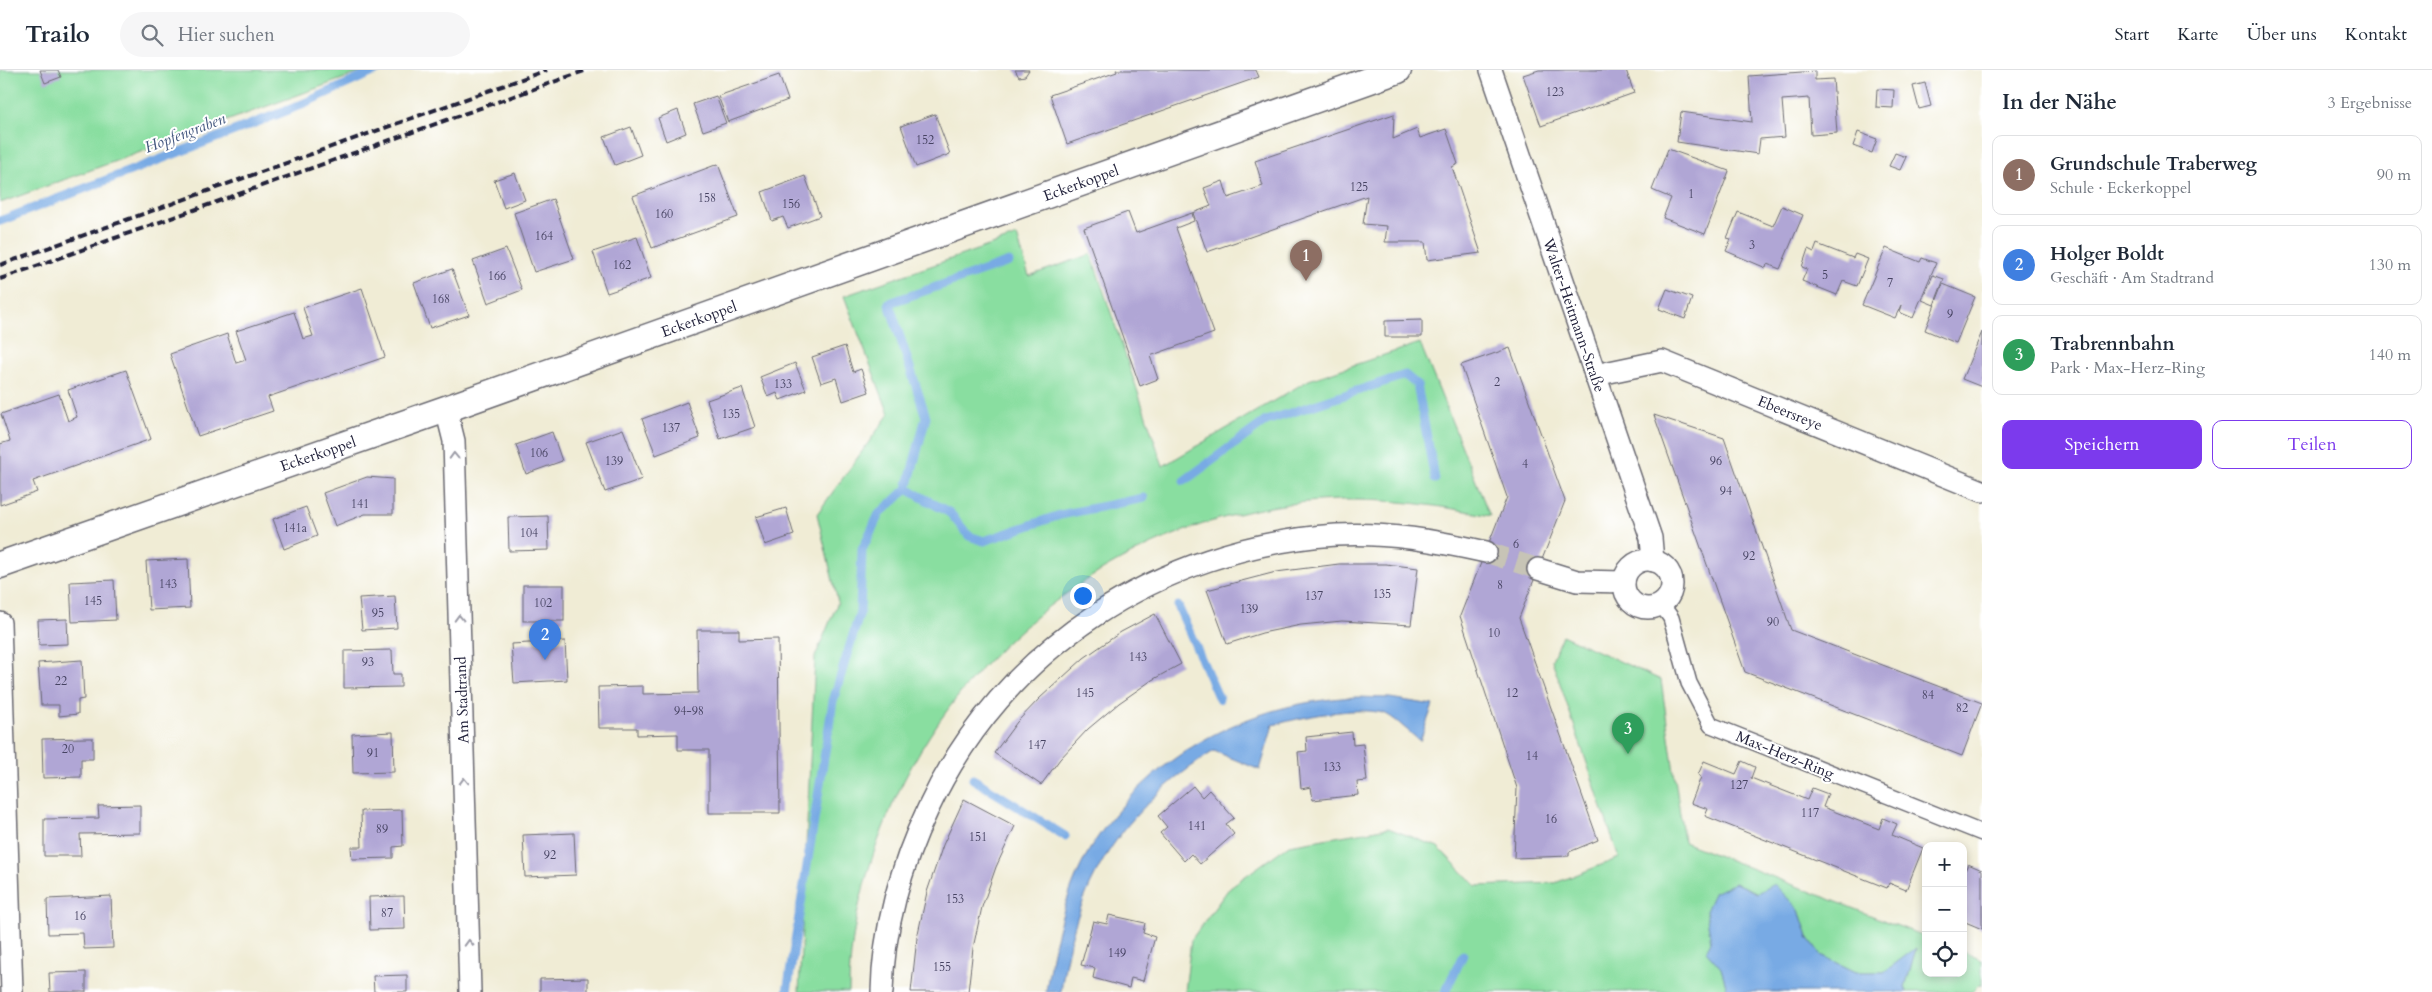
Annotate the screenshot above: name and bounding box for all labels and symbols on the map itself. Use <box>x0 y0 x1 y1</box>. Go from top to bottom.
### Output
house number: 123 <box>1546 84 1564 100</box>
water label: Hopfengraben <box>141 107 229 159</box>
house number: 152 <box>916 132 934 148</box>
street label: Eckerkoppel <box>1040 160 1122 206</box>
house number: 125 <box>1350 179 1368 195</box>
house number: 1 <box>1688 186 1694 202</box>
house number: 158 <box>698 190 716 206</box>
house number: 156 <box>782 196 800 212</box>
house number: 160 <box>655 206 673 222</box>
house number: 164 <box>535 228 553 244</box>
street label: Walter-Heitmann-Straße <box>1538 234 1610 395</box>
house number: 3 <box>1749 237 1755 253</box>
pin: 1 <box>1290 240 1322 281</box>
house number: 162 <box>613 257 631 273</box>
house number: 5 <box>1822 267 1828 283</box>
house number: 166 <box>488 268 506 284</box>
house number: 7 <box>1887 275 1893 291</box>
house number: 168 <box>432 291 450 307</box>
street label: Eckerkoppel <box>658 296 740 342</box>
house number: 9 <box>1947 306 1953 322</box>
house number: 2 <box>1494 374 1500 390</box>
house number: 133 <box>774 376 792 392</box>
street label: Ebeersreye <box>1755 391 1826 435</box>
house number: 135 <box>722 406 740 422</box>
house number: 137 <box>662 420 680 436</box>
street label: Eckerkoppel <box>277 432 359 476</box>
house number: 106 <box>530 445 548 461</box>
one-way arrow <box>449 452 460 460</box>
house number: 139 <box>605 453 623 469</box>
house number: 96 <box>1710 453 1722 469</box>
house number: 4 <box>1522 456 1528 472</box>
house number: 94 <box>1720 483 1732 499</box>
house number: 141 <box>351 496 369 512</box>
house number: 141a <box>283 520 308 536</box>
house number: 104 <box>520 525 538 541</box>
house number: 6 <box>1513 536 1519 552</box>
house number: 92 <box>1743 548 1755 564</box>
house number: 143 <box>159 576 177 592</box>
house number: 8 <box>1497 577 1503 593</box>
your location <box>1070 583 1096 609</box>
house number: 135 <box>1373 586 1391 602</box>
house number: 137 <box>1305 588 1323 604</box>
house number: 145 <box>84 593 102 609</box>
house number: 102 <box>534 595 552 611</box>
house number: 139 <box>1240 601 1258 617</box>
house number: 95 <box>372 605 384 621</box>
one-way arrow <box>454 614 464 622</box>
house number: 90 <box>1767 614 1779 630</box>
pin: 2 <box>529 619 561 660</box>
house number: 10 <box>1488 625 1500 641</box>
house number: 143 <box>1129 649 1147 665</box>
house number: 93 <box>362 654 374 670</box>
street label: Am Stadtrand <box>450 656 474 744</box>
house number: 22 <box>55 673 67 689</box>
house number: 145 <box>1076 685 1094 701</box>
house number: 12 <box>1506 685 1518 701</box>
house number: 84 <box>1922 687 1934 703</box>
house number: 82 <box>1956 700 1968 716</box>
house number: 94-98 <box>674 703 704 719</box>
pin: 3 <box>1612 713 1644 754</box>
street label: Max-Herz-Ring <box>1733 726 1838 784</box>
house number: 147 <box>1028 737 1046 753</box>
house number: 20 <box>62 741 74 757</box>
house number: 91 <box>367 745 379 761</box>
house number: 14 <box>1526 748 1538 764</box>
house number: 133 <box>1323 759 1341 775</box>
one-way arrow <box>459 777 469 784</box>
house number: 127 <box>1730 777 1748 793</box>
house number: 117 <box>1801 805 1819 821</box>
house number: 16 <box>1545 811 1557 827</box>
house number: 141 <box>1188 818 1206 834</box>
house number: 89 <box>376 821 388 837</box>
house number: 151 <box>969 829 987 845</box>
house number: 92 <box>544 847 556 863</box>
house number: 153 <box>946 891 964 907</box>
house number: 87 <box>381 905 393 921</box>
house number: 16 <box>74 908 86 924</box>
one-way arrow <box>463 939 474 947</box>
house number: 149 <box>1108 945 1126 961</box>
house number: 155 <box>933 959 951 975</box>

